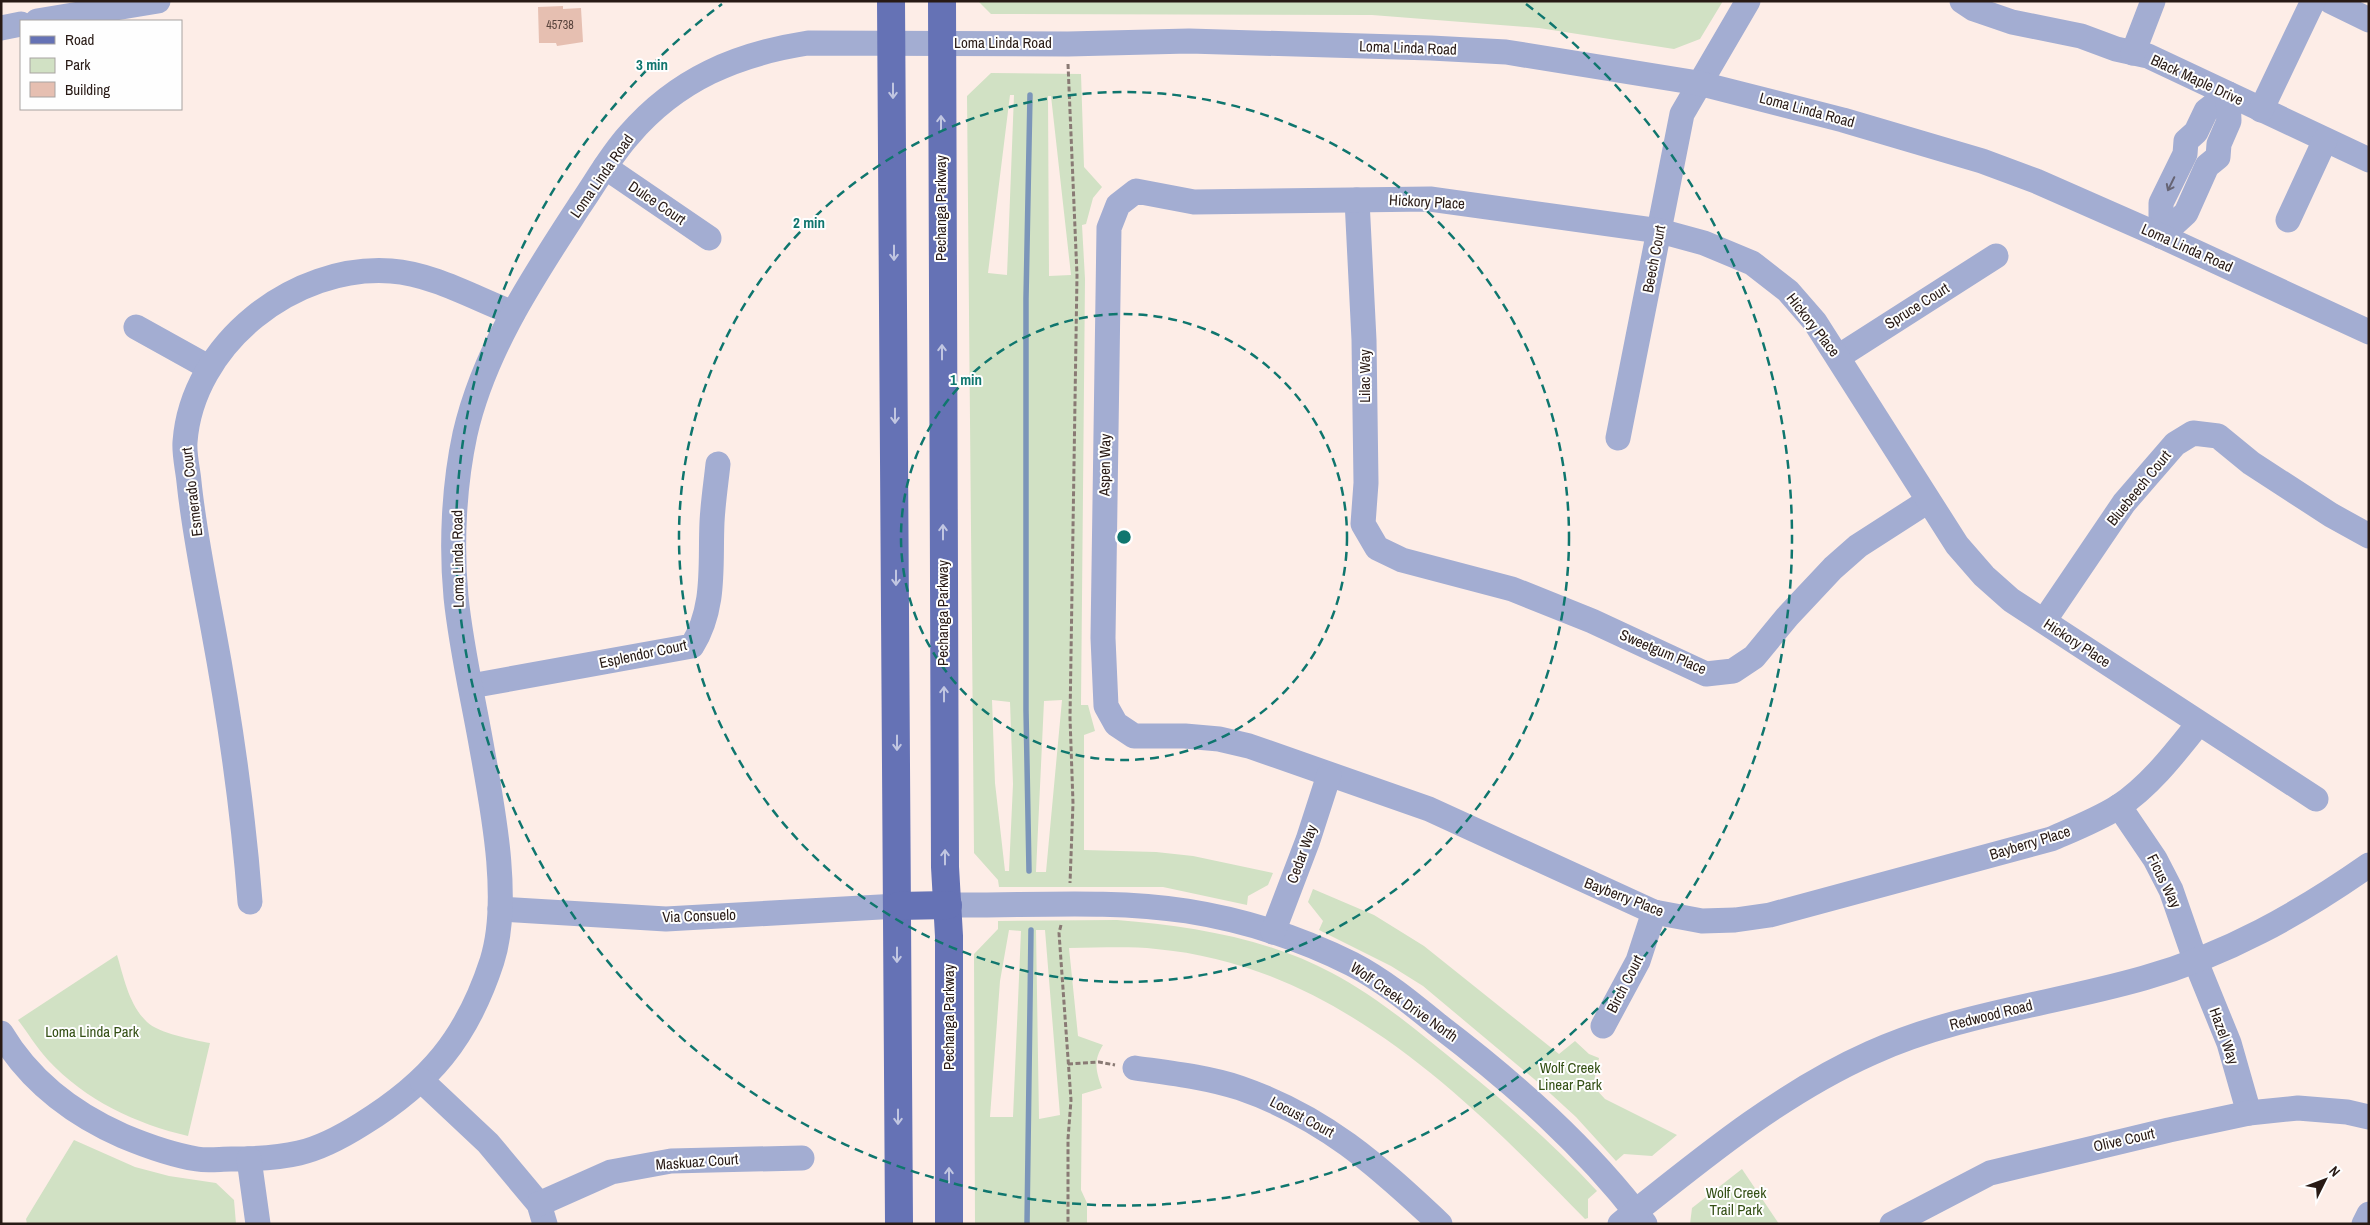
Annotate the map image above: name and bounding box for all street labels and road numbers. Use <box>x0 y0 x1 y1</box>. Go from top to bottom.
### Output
street label: Loma Linda Road <box>954 32 1052 53</box>
street label: Loma Linda Road <box>1359 35 1457 60</box>
street label: Black Maple Drive <box>2148 49 2247 110</box>
street label: Loma Linda Road <box>1757 87 1857 132</box>
street label: Loma Linda Road <box>565 130 638 222</box>
street label: Pechanga Parkway <box>930 154 951 261</box>
street label: Dulce Court <box>624 176 691 230</box>
street label: Hickory Place <box>1389 189 1466 214</box>
street label: Loma Linda Road <box>2138 218 2236 277</box>
street label: Beech Court <box>1637 223 1670 294</box>
street label: Spruce Court <box>1880 277 1954 334</box>
street label: Hickory Place <box>1782 288 1845 361</box>
street label: Lilac Way <box>1354 348 1375 403</box>
street label: Aspen Way <box>1093 433 1116 497</box>
street label: Bluebeech Court <box>2102 445 2176 530</box>
street label: Esmerado Court <box>176 446 207 538</box>
street label: Loma Linda Road <box>446 510 469 608</box>
street label: Pechanga Parkway <box>932 559 953 666</box>
street label: Hickory Place <box>2040 613 2115 672</box>
street label: Sweetgum Place <box>1617 624 1710 679</box>
street label: Esplendor Court <box>597 634 689 673</box>
street label: Bayberry Place <box>1987 820 2073 865</box>
street label: Cedar Way <box>1281 821 1322 886</box>
street label: Ficus Way <box>2142 850 2187 912</box>
street label: Bayberry Place <box>1581 872 1667 921</box>
street label: Via Consuelo <box>662 904 736 927</box>
street label: Birch Court <box>1601 951 1648 1016</box>
street label: Wolf Creek Drive North <box>1346 957 1462 1047</box>
street label: Pechanga Parkway <box>938 963 959 1070</box>
street label: Redwood Road <box>1947 994 2035 1035</box>
street label: Hazel Way <box>2205 1005 2245 1068</box>
street label: Locust Court <box>1267 1091 1338 1142</box>
street label: Olive Court <box>2091 1122 2157 1157</box>
street label: Maskuaz Court <box>655 1148 740 1175</box>

